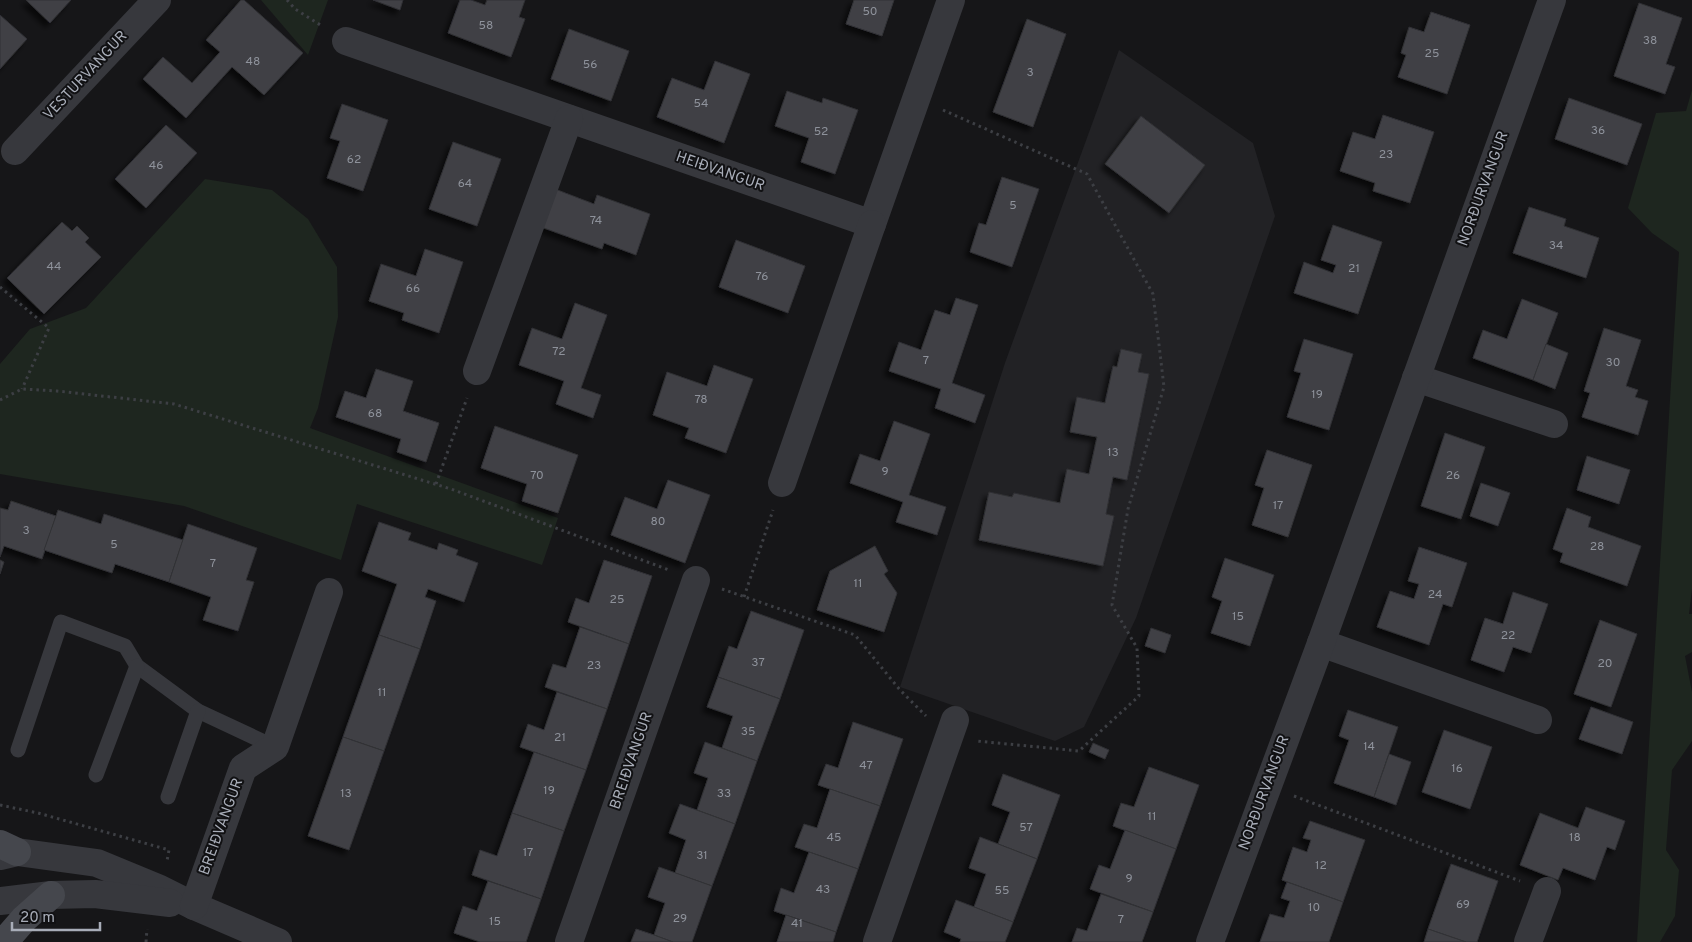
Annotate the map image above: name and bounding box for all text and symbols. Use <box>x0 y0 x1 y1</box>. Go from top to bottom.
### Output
house number: 50 <box>862 4 878 20</box>
house number: 58 <box>479 18 493 34</box>
street label: VESTURVANGUR <box>40 27 132 125</box>
house number: 38 <box>1643 33 1657 49</box>
house number: 25 <box>1425 46 1439 62</box>
house number: 48 <box>246 54 260 70</box>
house number: 56 <box>583 57 597 73</box>
house number: 3 <box>1026 65 1034 81</box>
house number: 54 <box>693 96 709 112</box>
house number: 36 <box>1591 123 1605 139</box>
house number: 52 <box>814 124 828 140</box>
street label: NORÐURVANGUR <box>1454 129 1514 249</box>
house number: 23 <box>1379 147 1393 163</box>
street label: HEIÐVANGUR <box>673 148 767 196</box>
house number: 62 <box>347 152 361 168</box>
house number: 46 <box>149 158 163 174</box>
house number: 64 <box>458 176 472 192</box>
house number: 5 <box>1009 198 1017 214</box>
house number: 74 <box>590 213 602 229</box>
house number: 34 <box>1549 238 1563 254</box>
house number: 44 <box>47 259 61 275</box>
house number: 21 <box>1348 261 1360 277</box>
house number: 76 <box>756 269 768 285</box>
house number: 66 <box>406 281 420 297</box>
house number: 72 <box>552 344 566 360</box>
house number: 7 <box>923 353 929 369</box>
house number: 30 <box>1606 355 1620 371</box>
house number: 19 <box>1311 387 1323 403</box>
house number: 78 <box>694 392 708 408</box>
house number: 68 <box>368 406 382 422</box>
house number: 13 <box>1107 445 1119 461</box>
house number: 9 <box>881 464 889 480</box>
house number: 70 <box>530 468 544 484</box>
house number: 26 <box>1446 468 1460 484</box>
house number: 17 <box>1273 498 1283 514</box>
house number: 80 <box>651 514 665 530</box>
house number: 3 <box>22 523 30 539</box>
house number: 5 <box>110 537 118 553</box>
house number: 28 <box>1590 539 1604 555</box>
house number: 7 <box>210 556 216 572</box>
house number: 11 <box>854 576 862 592</box>
house number: 24 <box>1428 587 1442 603</box>
house number: 25 <box>610 592 624 608</box>
house number: 15 <box>1232 609 1244 625</box>
house number: 22 <box>1501 628 1515 644</box>
house number: 37 <box>751 655 765 671</box>
house number: 20 <box>1597 656 1613 672</box>
house number: 23 <box>587 658 601 674</box>
house number: 11 <box>378 685 386 701</box>
street label: BREIÐVANGUR <box>606 710 658 812</box>
house number: 35 <box>741 724 755 740</box>
house number: 21 <box>554 730 566 746</box>
street label: NORÐURVANGUR <box>1235 733 1295 853</box>
house number: 14 <box>1363 739 1375 755</box>
house number: 47 <box>859 758 873 774</box>
house number: 16 <box>1451 761 1463 777</box>
street label: BREIÐVANGUR <box>196 776 248 878</box>
house number: 19 <box>543 783 555 799</box>
house number: 13 <box>340 786 352 802</box>
house number: 33 <box>717 786 731 802</box>
house number: 11 <box>1148 809 1156 825</box>
house number: 57 <box>1019 820 1033 836</box>
house number: 45 <box>827 830 841 846</box>
house number: 18 <box>1569 830 1581 846</box>
house number: 17 <box>523 845 533 861</box>
house number: 31 <box>696 848 708 864</box>
house number: 12 <box>1315 858 1327 874</box>
house number: 9 <box>1125 871 1133 887</box>
house number: 43 <box>816 882 830 898</box>
house number: 55 <box>995 883 1009 899</box>
house number: 69 <box>1456 897 1470 913</box>
scale bar <box>12 900 100 932</box>
house number: 10 <box>1308 900 1320 916</box>
text: 20 m <box>20 909 55 928</box>
house number: 29 <box>673 911 687 927</box>
house number: 7 <box>1118 912 1124 928</box>
house number: 15 <box>489 914 501 930</box>
house number: 41 <box>791 916 803 932</box>

